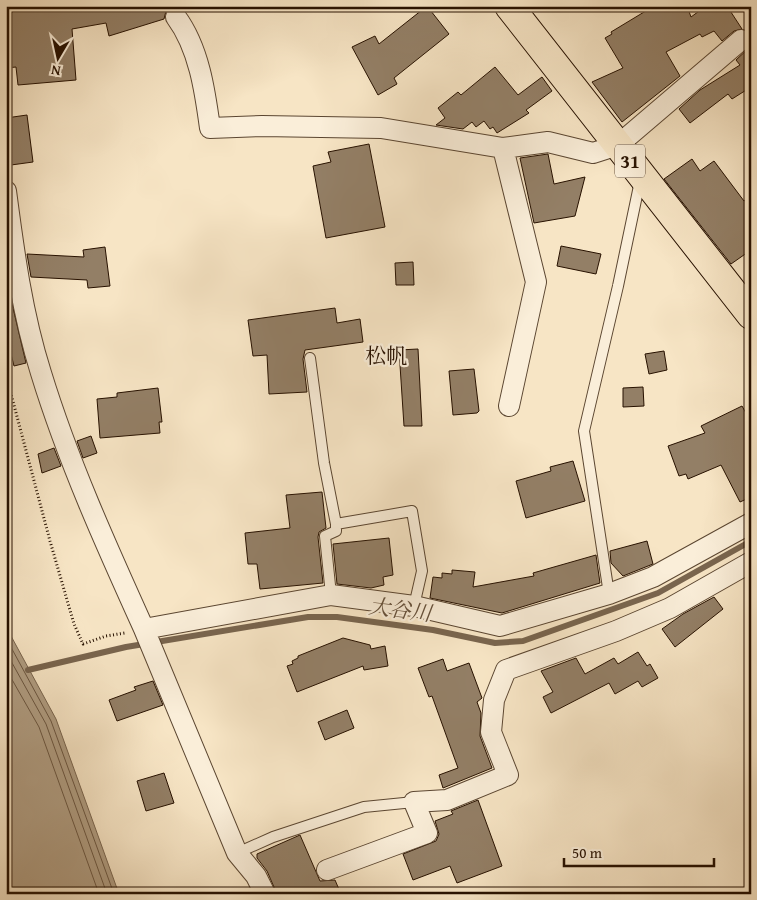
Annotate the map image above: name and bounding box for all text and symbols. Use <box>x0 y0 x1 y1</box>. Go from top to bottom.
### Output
north arrow <box>32 32 82 82</box>
text: N <box>49 60 62 81</box>
road number: 31 <box>615 144 645 178</box>
district label: 松帆 <box>365 340 407 371</box>
water label: 大谷川 <box>367 590 435 629</box>
scale bar <box>564 835 714 867</box>
text: 50 m <box>572 842 603 863</box>

